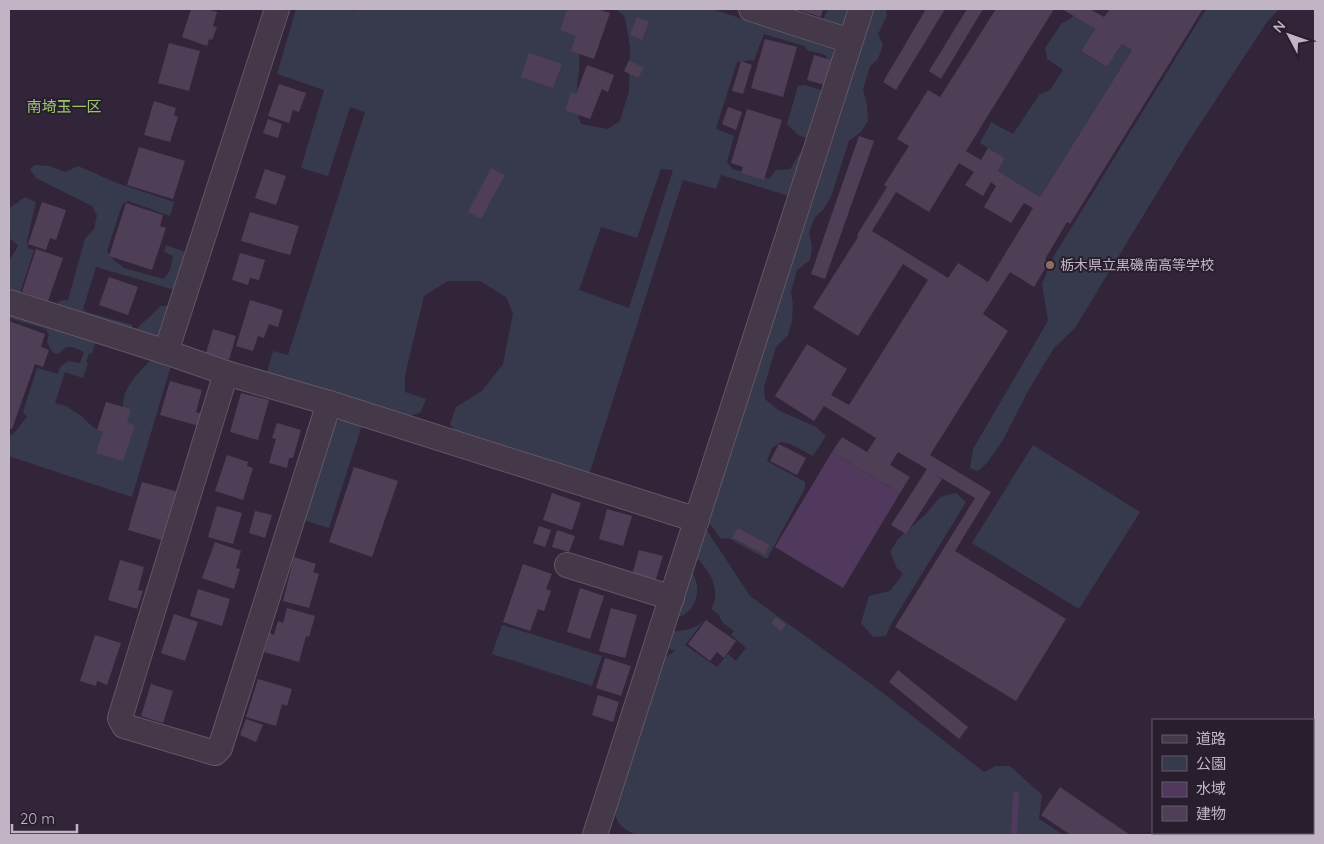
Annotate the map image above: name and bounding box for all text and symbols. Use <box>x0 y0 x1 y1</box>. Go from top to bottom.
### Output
north arrow <box>1264 10 1314 60</box>
text: N <box>1269 17 1289 36</box>
district label: 南埼玉一区 <box>26 97 102 116</box>
place label: 栃木県立黒磯南高等学校 <box>1060 256 1214 274</box>
marker: 栃木県立黒磯南高等学校 <box>1044 259 1056 271</box>
legend <box>1152 719 1314 834</box>
text: 道路 <box>1196 729 1226 748</box>
text: 公園 <box>1196 754 1226 773</box>
text: 水域 <box>1196 779 1226 798</box>
scale bar <box>12 802 78 834</box>
text: 建物 <box>1196 804 1226 823</box>
text: 20 m <box>20 809 55 828</box>

